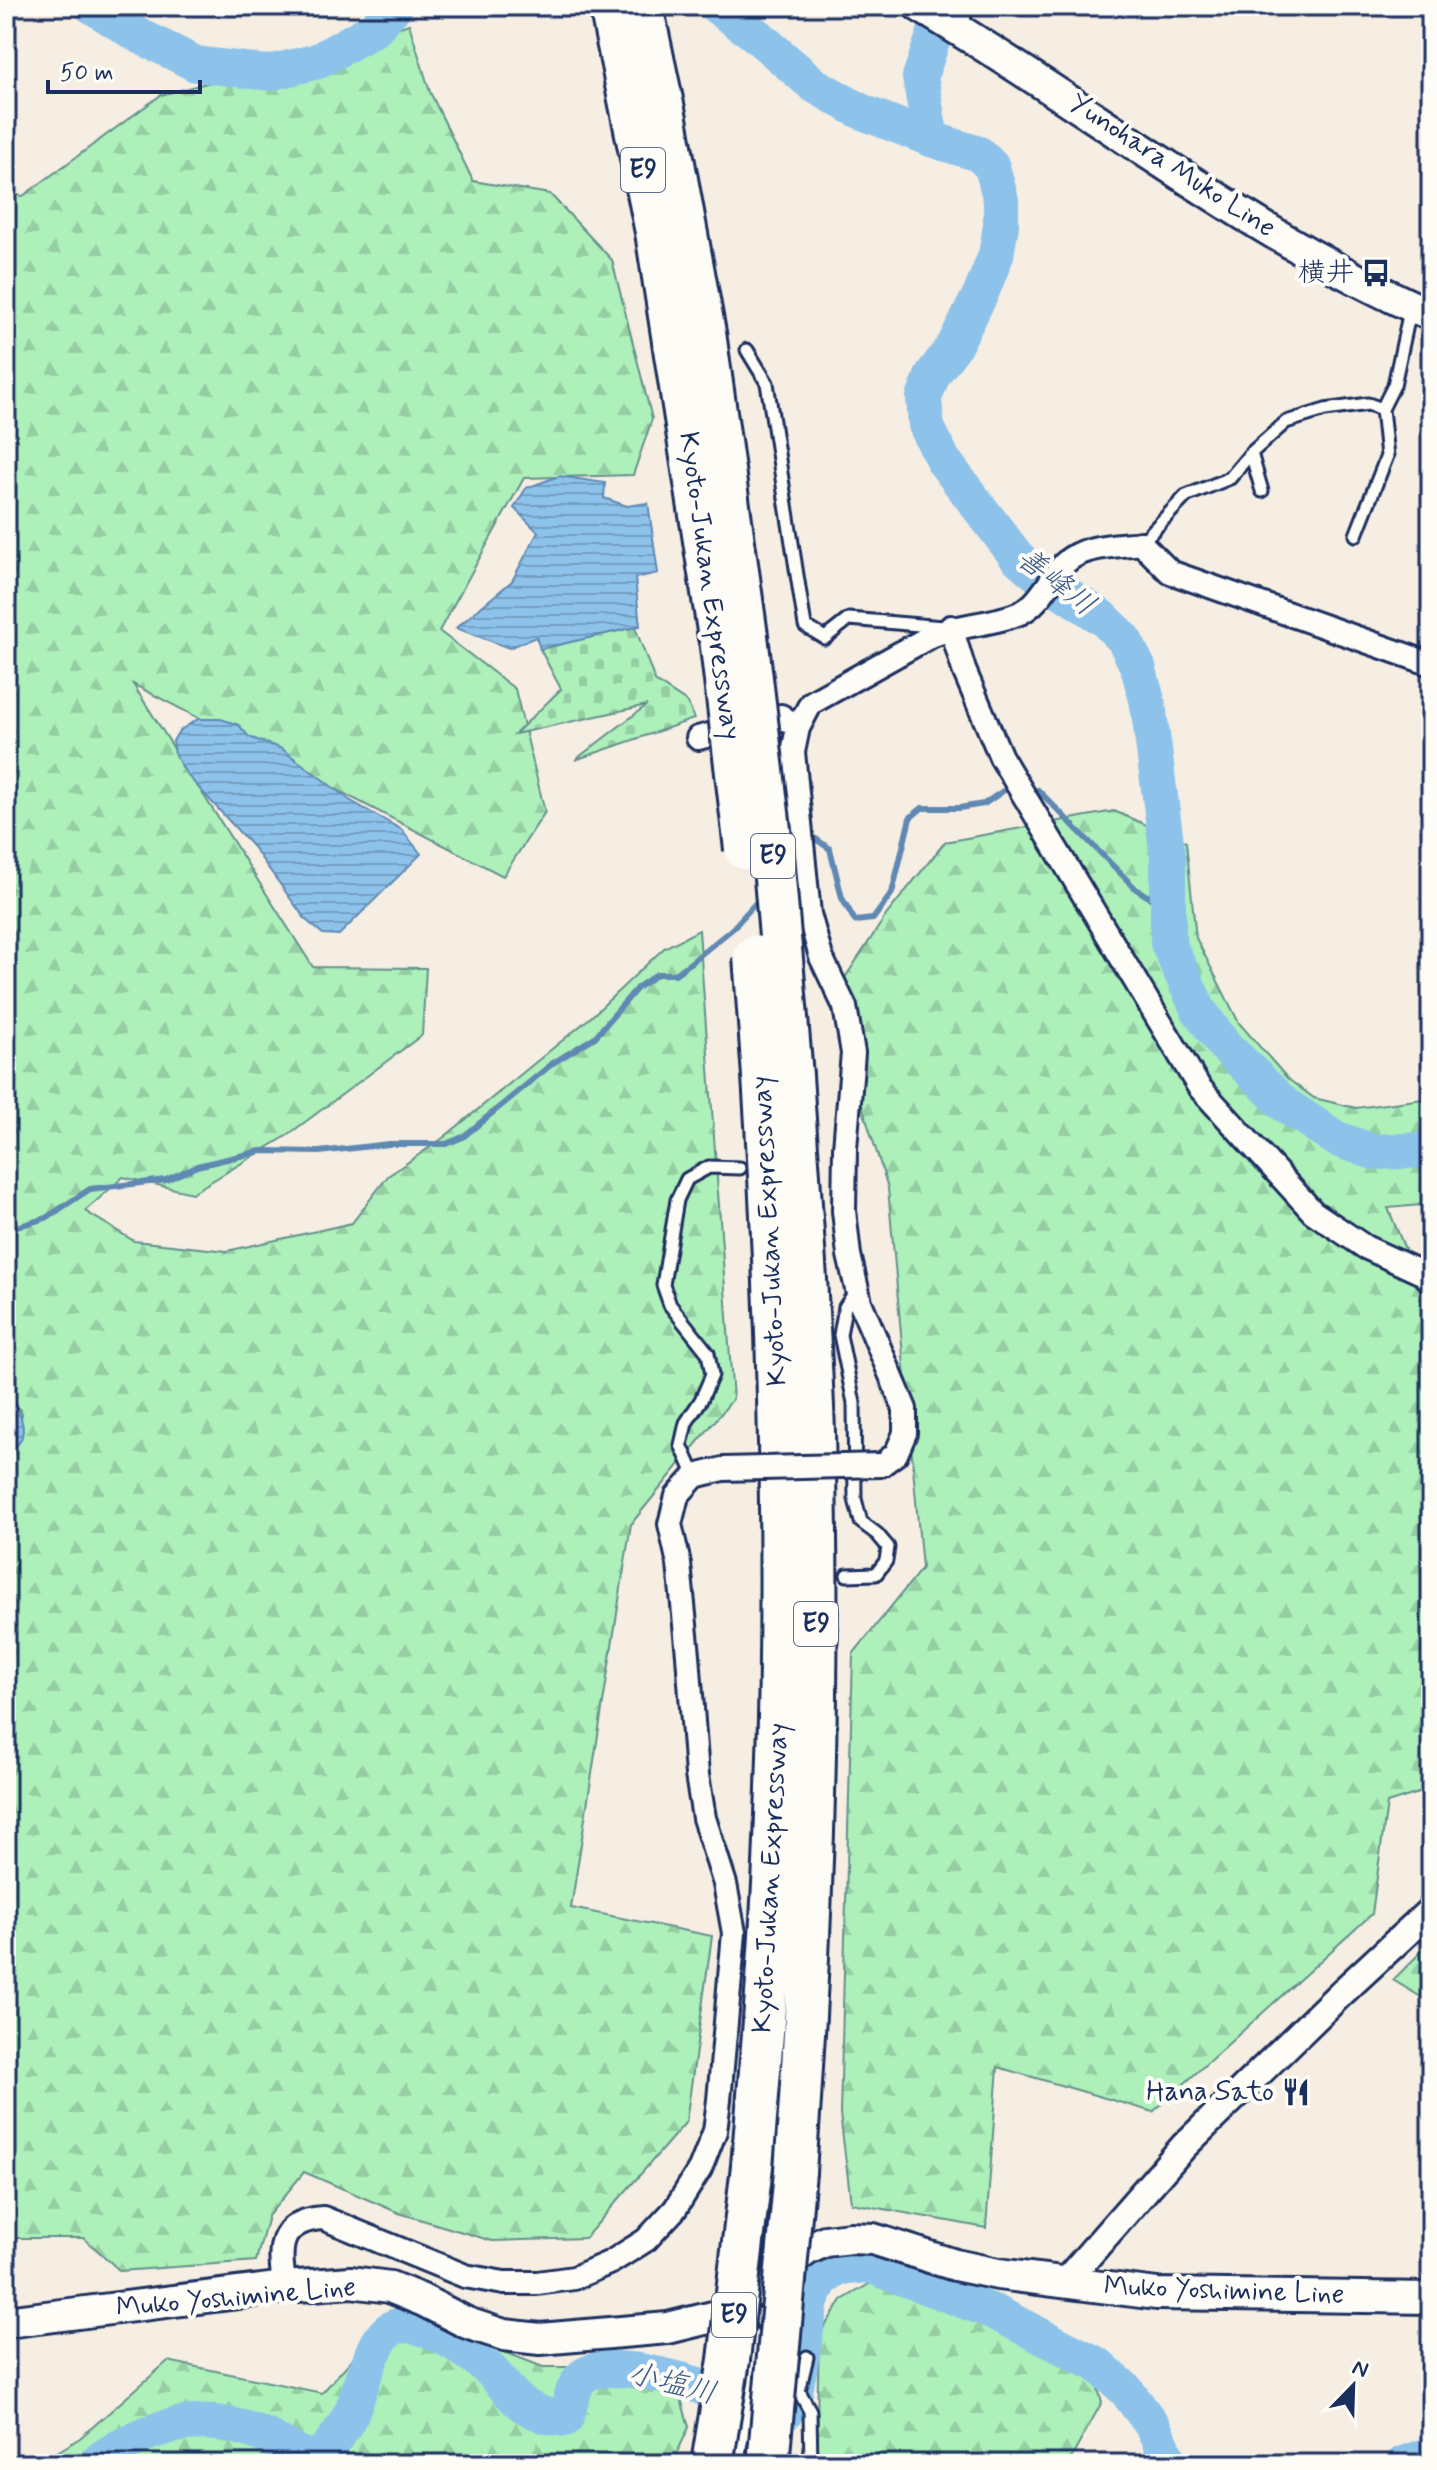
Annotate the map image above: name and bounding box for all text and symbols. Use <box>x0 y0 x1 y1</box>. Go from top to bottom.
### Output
scale bar <box>48 44 200 94</box>
text: 50 m <box>60 58 114 89</box>
street label: Yunohara Muko Line <box>1061 85 1283 247</box>
road number: E9 <box>621 148 665 192</box>
place label: 横井 <box>1298 255 1354 292</box>
bus stop icon: 横井 <box>1361 258 1391 288</box>
street label: Kyoto-Jukan Expressway <box>669 429 749 743</box>
water label: 善峰川 <box>1009 539 1103 625</box>
road number: E9 <box>751 834 795 878</box>
street label: Kyoto-Jukan Expressway <box>743 1075 797 1387</box>
road number: E9 <box>794 1602 838 1646</box>
street label: Kyoto-Jukan Expressway <box>744 1722 798 2034</box>
place label: Hana Sato <box>1146 2074 1274 2111</box>
restaurant icon: Hana Sato <box>1281 2077 1311 2107</box>
street label: Muko Yoshimine Line <box>1103 2268 1345 2314</box>
street label: Muko Yoshimine Line <box>114 2269 358 2327</box>
road number: E9 <box>712 2293 756 2337</box>
north arrow <box>1313 2346 1393 2426</box>
water label: 小塩川 <box>624 2354 720 2414</box>
text: N <box>1348 2354 1372 2385</box>

